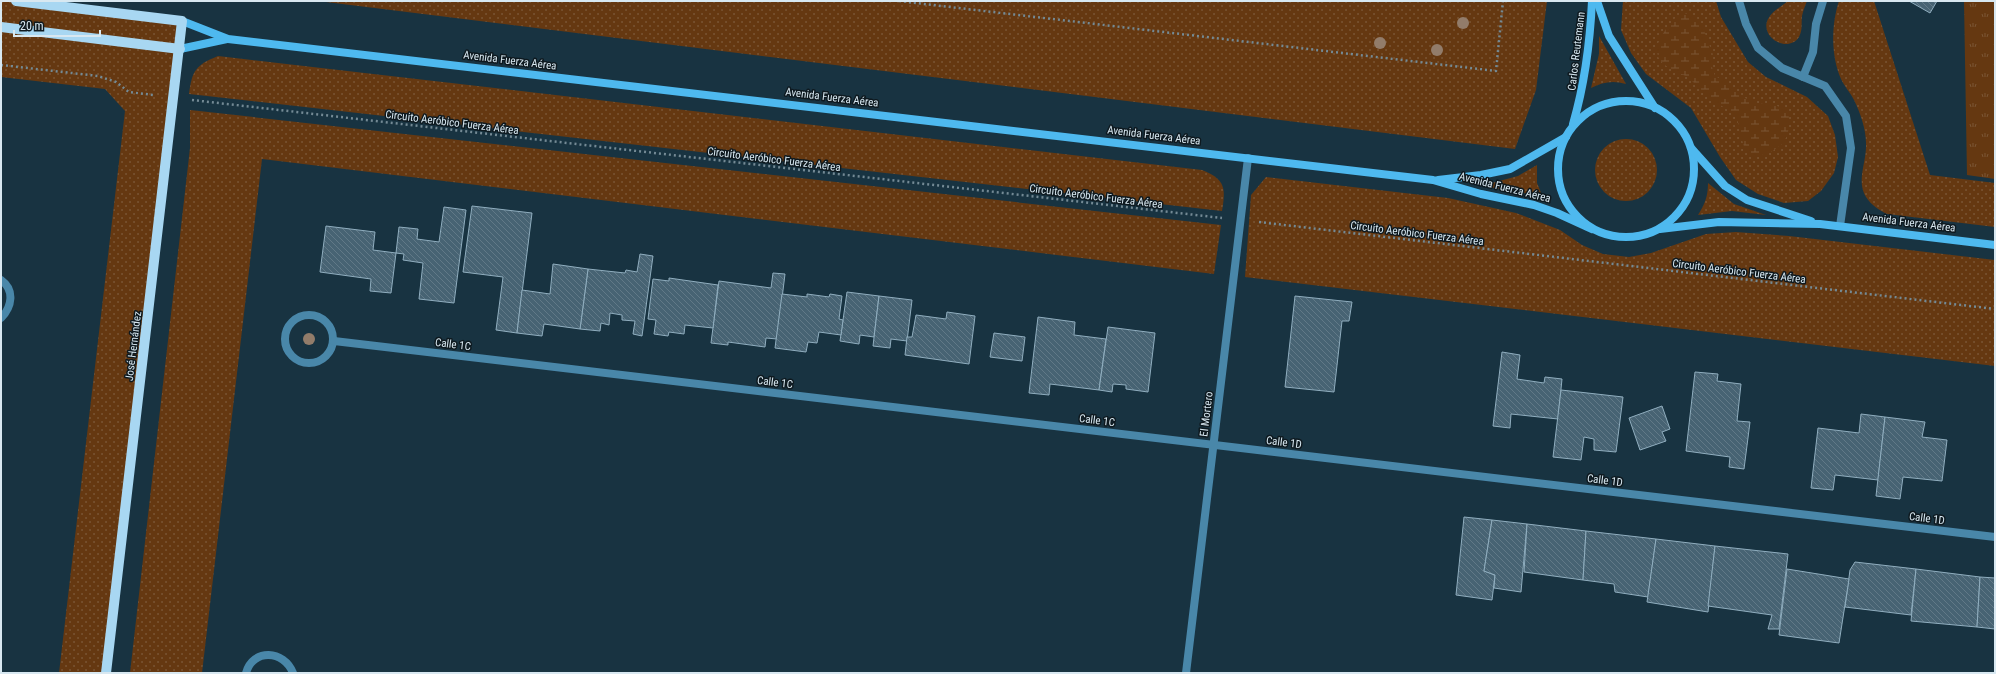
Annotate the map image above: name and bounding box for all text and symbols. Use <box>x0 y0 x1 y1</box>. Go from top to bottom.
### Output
street label: Carlos Reutemann <box>1565 11 1588 91</box>
scale bar <box>14 12 100 38</box>
text: 20 m <box>20 19 44 33</box>
street label: Avenida Fuerza Aérea <box>463 48 557 73</box>
street label: Avenida Fuerza Aérea <box>785 85 879 110</box>
street label: Circuito Aeróbico Fuerza Aérea <box>385 108 519 137</box>
street label: Avenida Fuerza Aérea <box>1107 123 1201 148</box>
street label: Circuito Aeróbico Fuerza Aérea <box>707 145 841 174</box>
street label: Avenida Fuerza Aérea <box>1458 170 1552 205</box>
street label: Circuito Aeróbico Fuerza Aérea <box>1029 182 1163 211</box>
street label: Avenida Fuerza Aérea <box>1862 210 1956 235</box>
street label: Circuito Aeróbico Fuerza Aérea <box>1350 219 1484 248</box>
street label: Circuito Aeróbico Fuerza Aérea <box>1672 257 1806 286</box>
street label: José Hernández <box>123 310 144 382</box>
street label: Calle 1C <box>434 336 472 353</box>
street label: Calle 1C <box>756 374 794 391</box>
street label: El Mortero <box>1197 390 1216 437</box>
street label: Calle 1C <box>1078 412 1116 429</box>
street label: Calle 1D <box>1265 434 1303 451</box>
street label: Calle 1D <box>1586 472 1624 489</box>
street label: Calle 1D <box>1908 510 1946 527</box>

